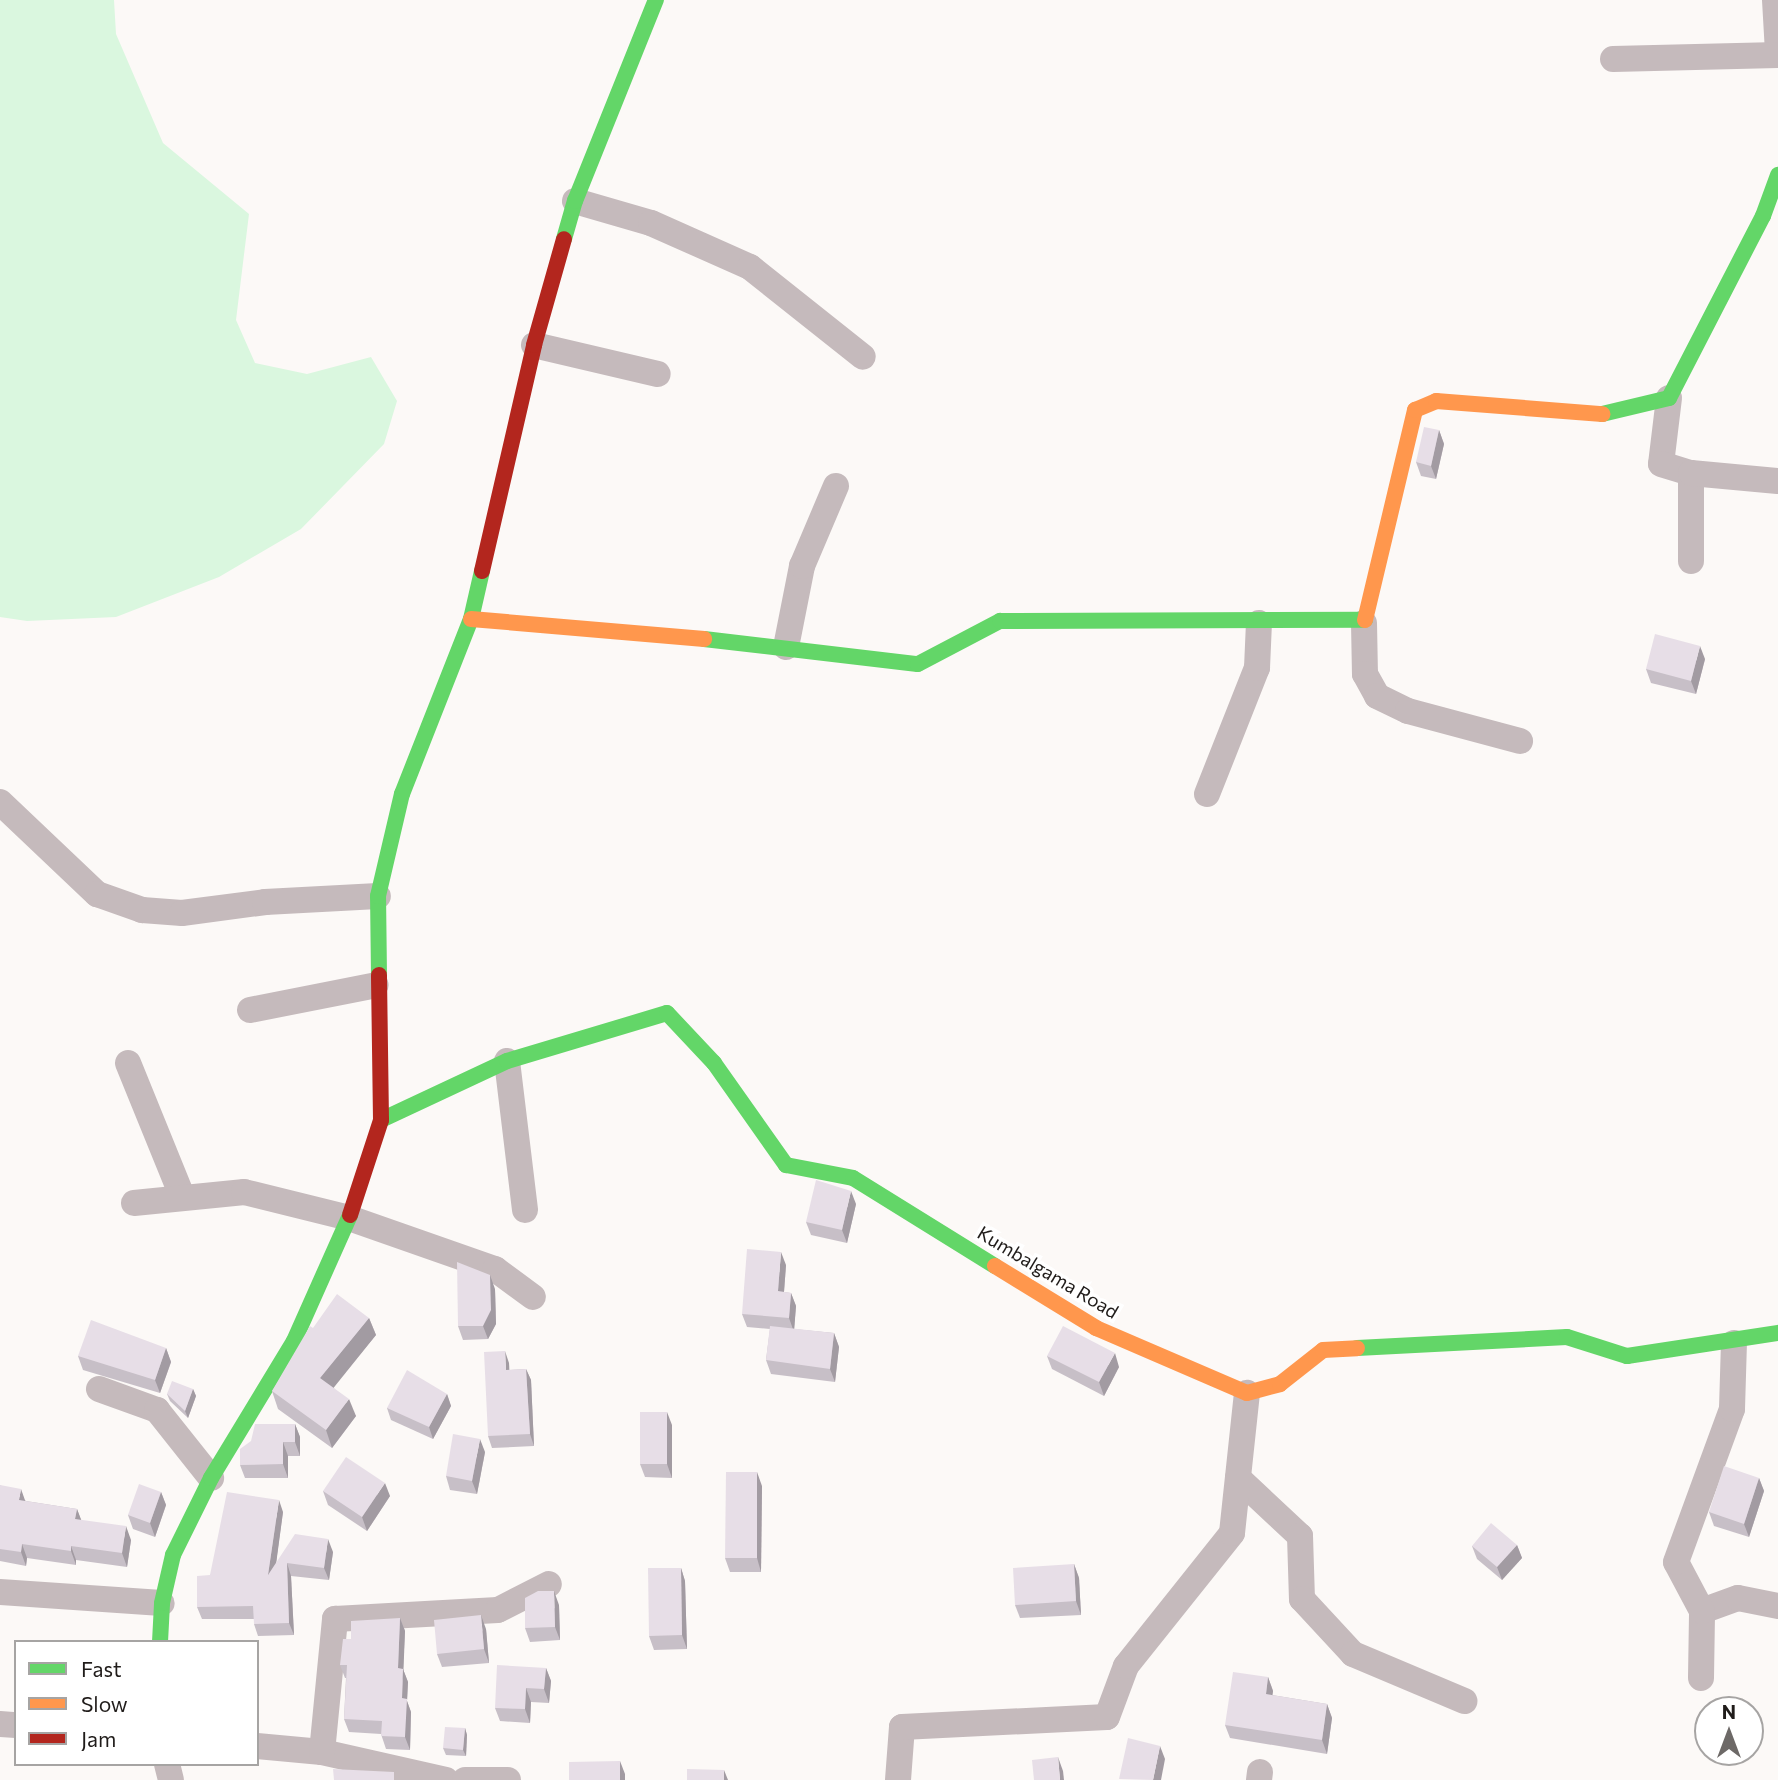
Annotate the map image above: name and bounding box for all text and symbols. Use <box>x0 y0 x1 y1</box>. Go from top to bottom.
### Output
street label: Kumbalgama Road <box>973 1221 1123 1323</box>
legend <box>14 1640 259 1766</box>
text: Fast <box>81 1656 122 1681</box>
text: Slow <box>81 1691 128 1716</box>
north arrow <box>1694 1696 1764 1766</box>
text: N <box>1722 1700 1736 1723</box>
text: Jam <box>81 1726 116 1751</box>

